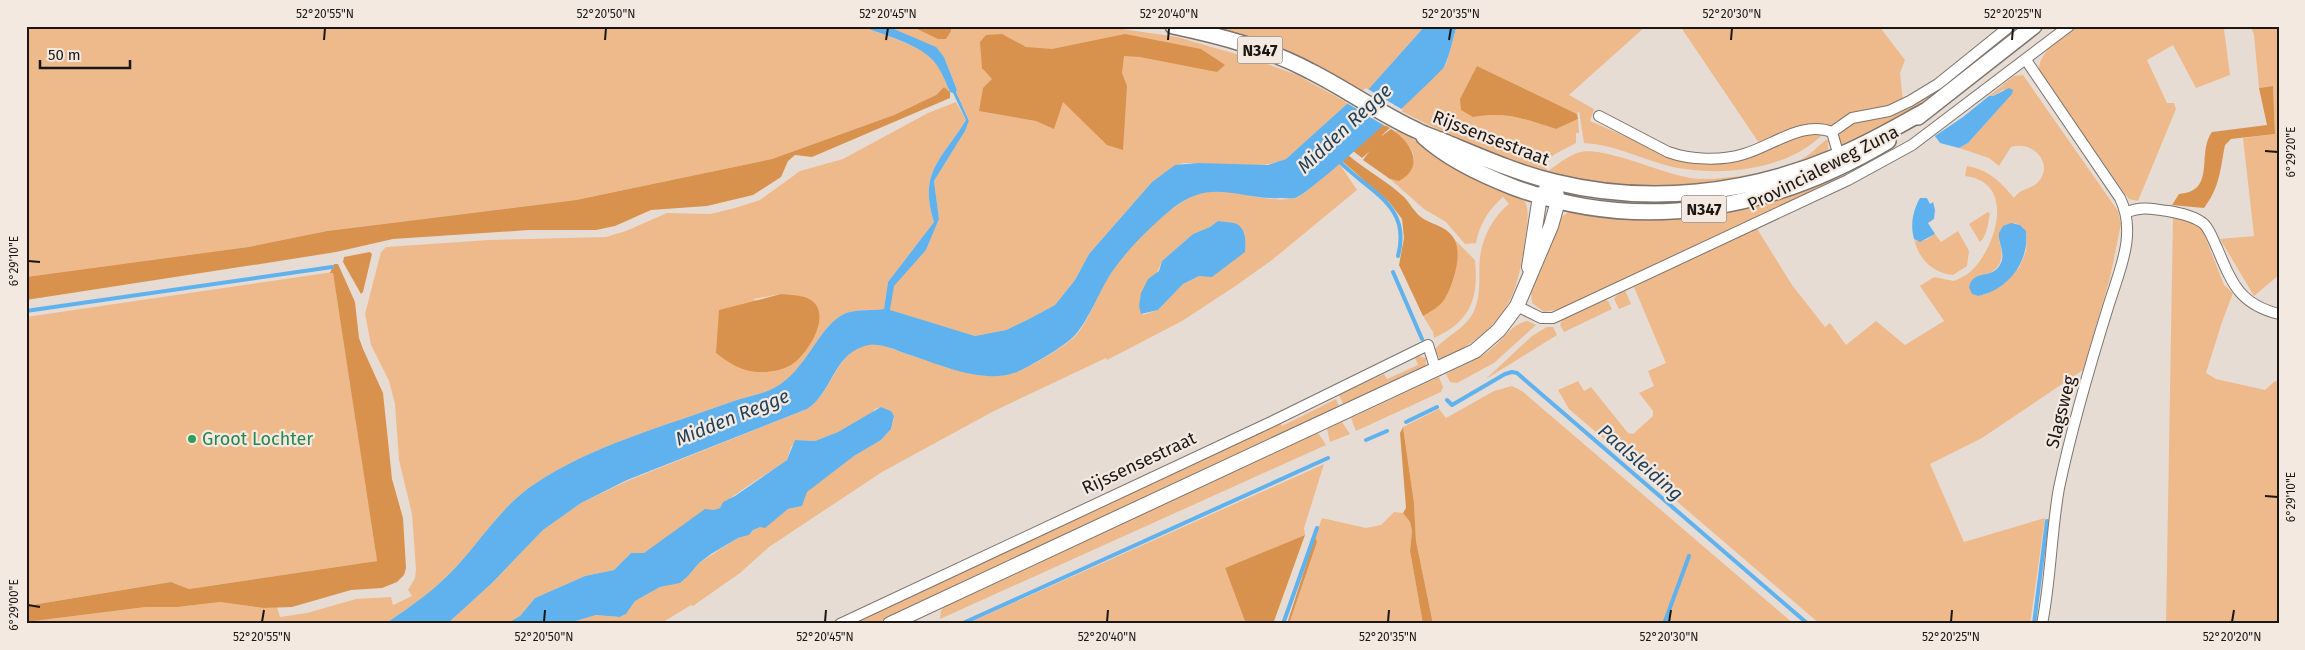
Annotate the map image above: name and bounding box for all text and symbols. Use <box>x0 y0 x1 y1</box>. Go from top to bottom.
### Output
text: 52°20'55"N <box>296 7 354 21</box>
text: 52°20'50"N <box>577 7 635 21</box>
text: 52°20'45"N <box>859 7 917 21</box>
text: 52°20'40"N <box>1140 7 1198 21</box>
text: 52°20'35"N <box>1422 7 1480 21</box>
text: 52°20'30"N <box>1703 7 1761 21</box>
text: 52°20'25"N <box>1984 7 2042 21</box>
road number: N347 <box>1238 36 1282 64</box>
scale bar <box>40 38 130 70</box>
text: 50 m <box>48 46 81 64</box>
water label: Midden Regge <box>1292 79 1396 178</box>
street label: Rijssensestraat <box>1429 106 1553 171</box>
street label: Provincialeweg Zuna <box>1744 120 1902 216</box>
text: 6°29'20"E <box>2284 126 2298 178</box>
road number: N347 <box>1682 195 1726 222</box>
text: 6°29'10"E <box>7 236 21 286</box>
street label: Slagsweg <box>2041 373 2081 451</box>
water label: Midden Regge <box>672 384 793 451</box>
water label: Paalsleiding <box>1593 419 1688 506</box>
street label: Rijssensestraat <box>1078 427 1200 499</box>
place label: Groot Lochter <box>202 428 313 450</box>
marker: Groot Lochter <box>186 433 198 445</box>
text: 6°29'10"E <box>2284 472 2298 522</box>
text: 6°29'00"E <box>7 579 21 631</box>
text: 52°20'55"N <box>233 630 291 644</box>
text: 52°20'50"N <box>515 630 573 644</box>
text: 52°20'45"N <box>796 630 854 644</box>
text: 52°20'40"N <box>1078 630 1136 644</box>
text: 52°20'35"N <box>1359 630 1417 644</box>
text: 52°20'30"N <box>1640 630 1698 644</box>
text: 52°20'25"N <box>1922 630 1980 644</box>
text: 52°20'20"N <box>2203 630 2261 644</box>

